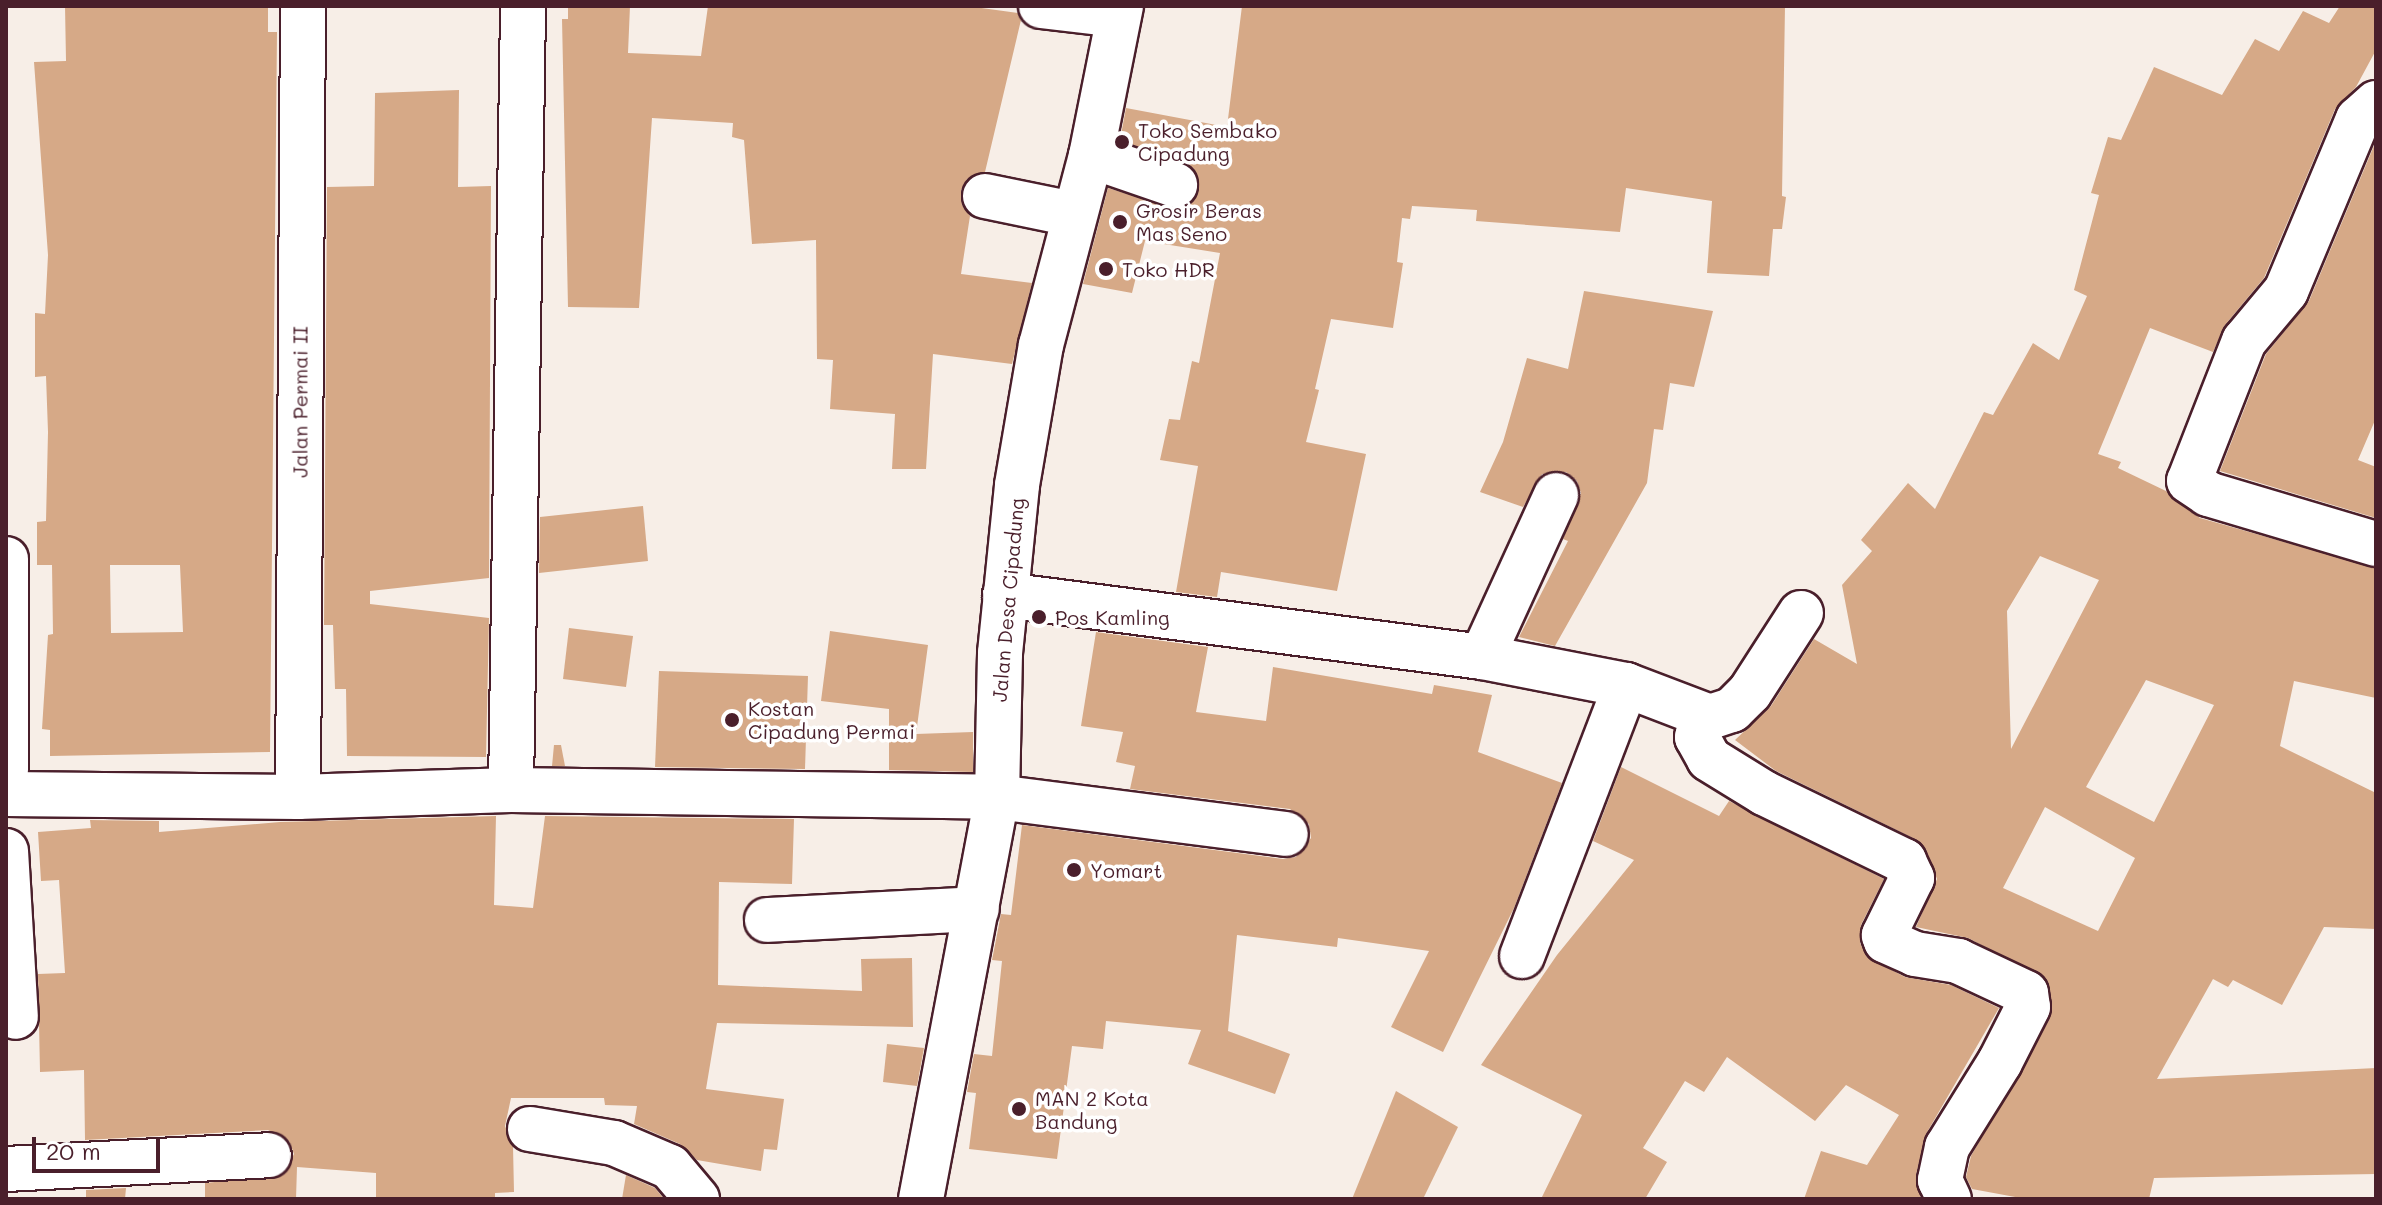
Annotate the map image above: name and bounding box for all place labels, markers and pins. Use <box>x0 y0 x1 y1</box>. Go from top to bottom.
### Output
place label: Toko Sembako Cipadung <box>1138 118 1277 165</box>
marker: Toko Sembako Cipadung <box>1113 133 1131 151</box>
place label: Grosir Beras Mas Seno <box>1136 198 1262 245</box>
marker: Grosir Beras Mas Seno <box>1111 213 1129 231</box>
place label: Toko HDR <box>1122 257 1215 281</box>
marker: Toko HDR <box>1097 260 1115 278</box>
place label: Pos Kamling <box>1055 605 1170 629</box>
marker: Pos Kamling <box>1030 608 1048 626</box>
place label: Kostan Cipadung Permai <box>748 696 915 743</box>
marker: Kostan Cipadung Permai <box>723 711 741 729</box>
place label: Yomart <box>1090 858 1162 882</box>
marker: Yomart <box>1065 861 1083 879</box>
place label: MAN 2 Kota Bandung <box>1035 1086 1149 1133</box>
marker: MAN 2 Kota Bandung <box>1010 1100 1028 1118</box>

